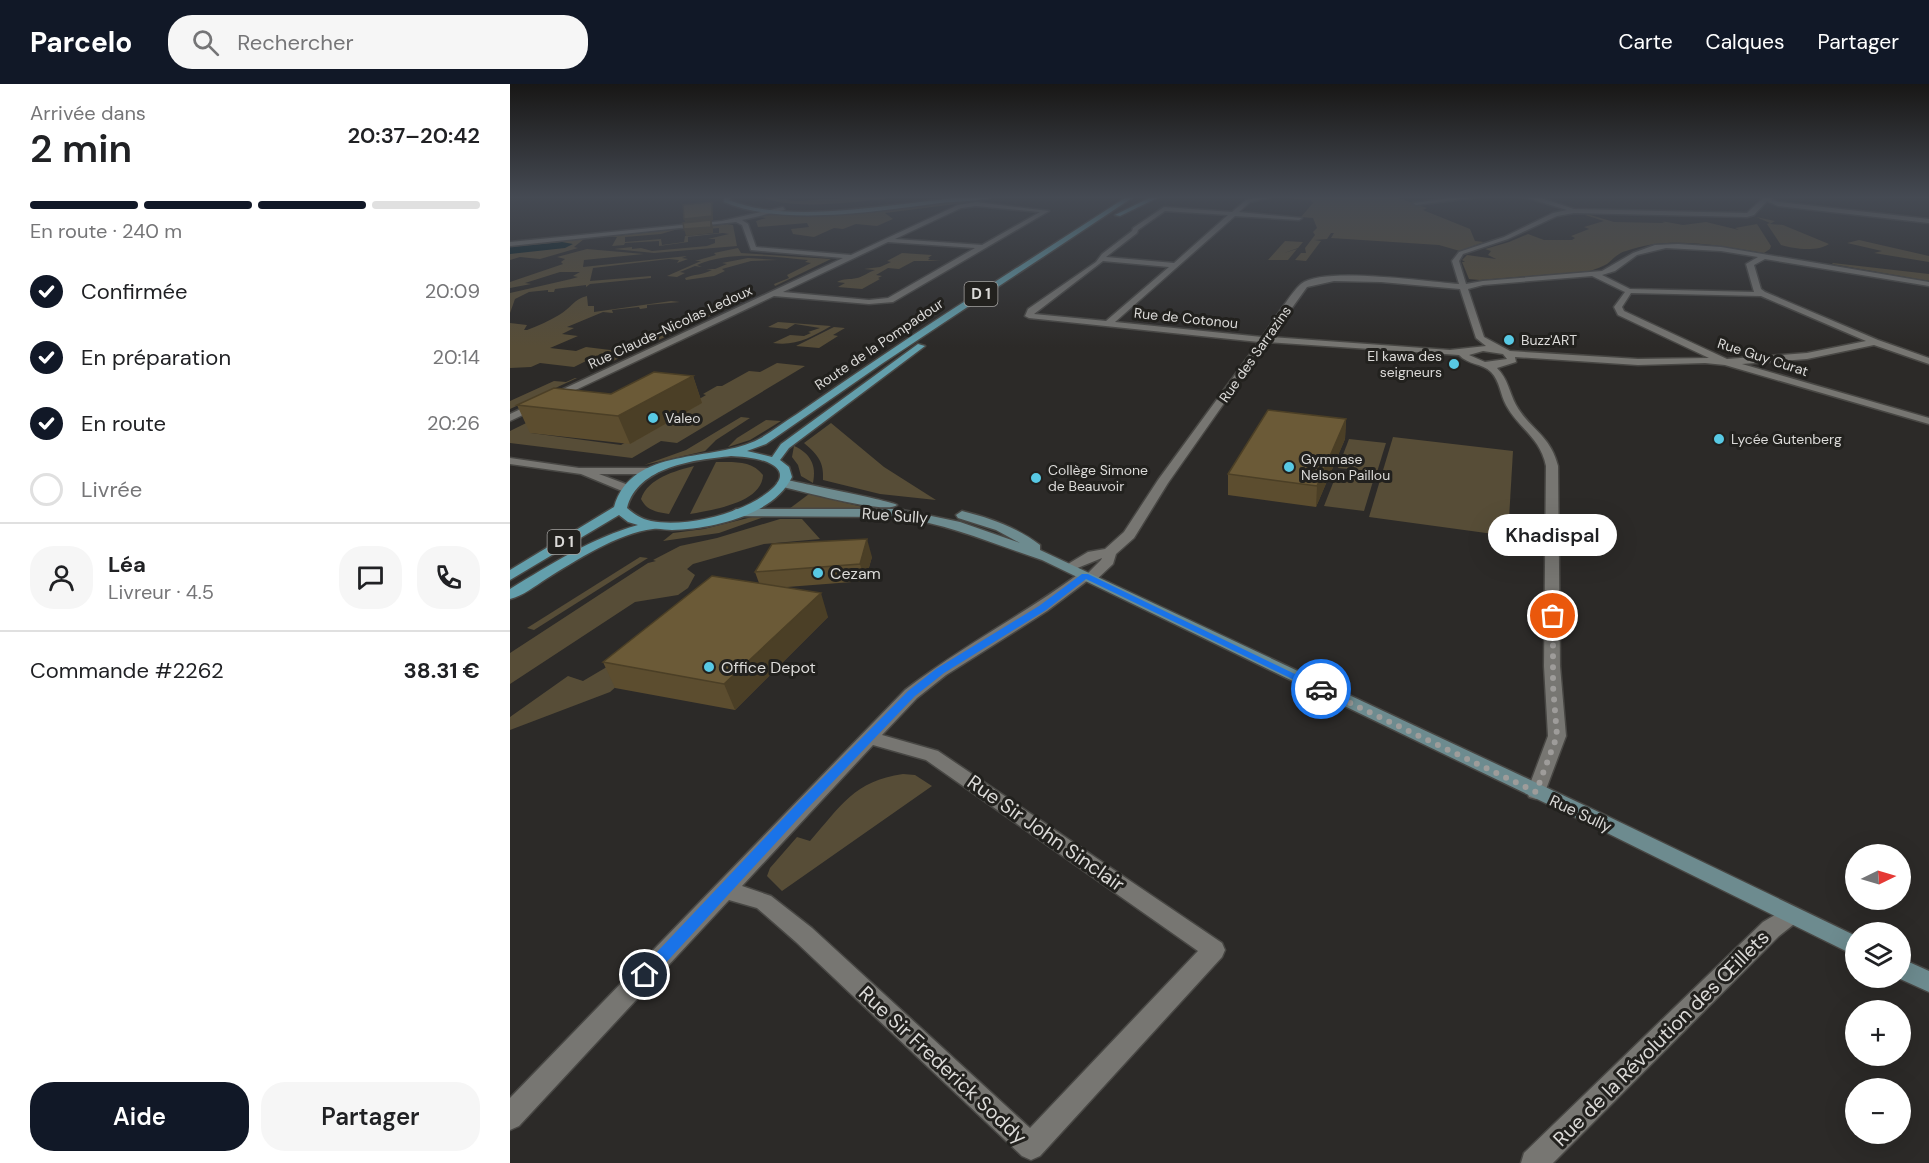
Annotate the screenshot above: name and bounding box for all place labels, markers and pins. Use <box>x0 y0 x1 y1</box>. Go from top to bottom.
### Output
place label: Buzz'ART <box>1521 331 1577 349</box>
marker: Buzz'ART <box>1502 333 1516 347</box>
place label: El kawa des seigneurs <box>1367 347 1442 381</box>
marker: El kawa des seigneurs <box>1447 357 1461 371</box>
place label: Valeo <box>665 409 701 427</box>
marker: Valeo <box>646 411 660 425</box>
place label: Lycée Gutenberg <box>1731 430 1842 448</box>
marker: Lycée Gutenberg <box>1712 432 1726 446</box>
place label: Gymnase Nelson Paillou <box>1301 450 1390 484</box>
marker: Gymnase Nelson Paillou <box>1282 460 1296 474</box>
place label: Collège Simone de Beauvoir <box>1048 461 1148 495</box>
marker: Collège Simone de Beauvoir <box>1029 471 1043 485</box>
callout: Khadispal <box>1488 514 1618 556</box>
place label: Cezam <box>830 563 881 584</box>
marker: Cezam <box>811 566 825 580</box>
pin <box>1527 590 1578 641</box>
place label: Office Depot <box>721 657 816 678</box>
marker: Office Depot <box>702 660 716 674</box>
pin <box>619 949 670 1000</box>

